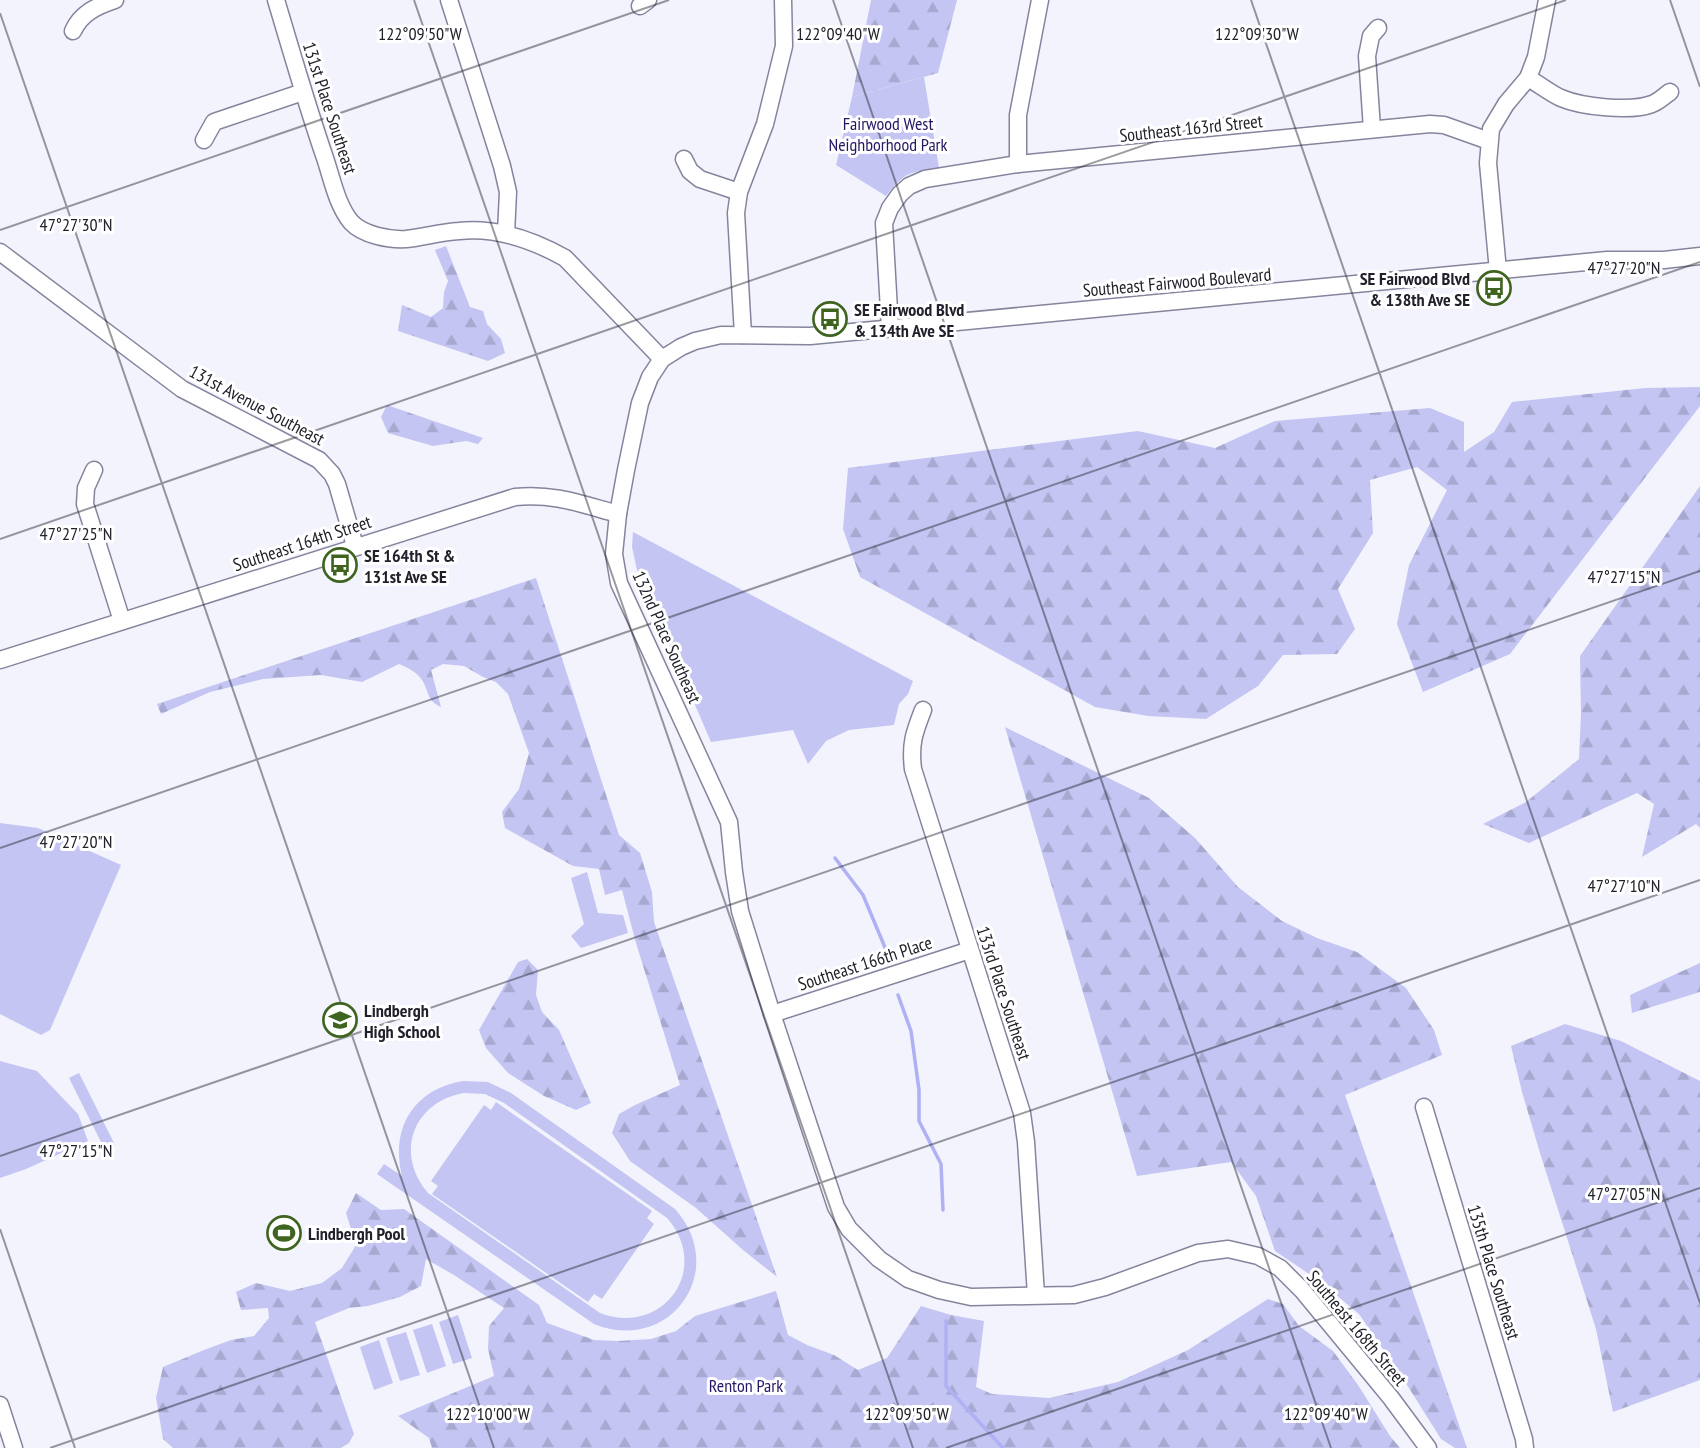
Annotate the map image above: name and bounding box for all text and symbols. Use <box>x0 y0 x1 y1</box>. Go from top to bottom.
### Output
text: 122°09'50"W <box>378 22 462 45</box>
text: 122°09'40"W <box>796 22 880 45</box>
text: 122°09'30"W <box>1215 22 1299 45</box>
street label: 131st Place Southeast <box>298 39 362 177</box>
street label: Southeast 163rd Street <box>1118 109 1264 147</box>
park label: Fairwood West Neighborhood Park <box>828 112 948 156</box>
text: 47°27'30"N <box>40 213 112 236</box>
text: 47°27'20"N <box>1588 256 1660 279</box>
street label: Southeast Fairwood Boulevard <box>1082 262 1272 302</box>
place label: SE Fairwood Blvd & 138th Ave SE <box>1360 267 1470 311</box>
bus stop icon: SE Fairwood Blvd & 138th Ave SE <box>1475 269 1513 307</box>
place label: SE Fairwood Blvd & 134th Ave SE <box>854 298 964 342</box>
bus stop icon: SE Fairwood Blvd & 134th Ave SE <box>811 300 849 338</box>
street label: 131st Avenue Southeast <box>185 360 329 450</box>
street label: Southeast 164th Street <box>230 510 374 576</box>
text: 47°27'25"N <box>40 522 112 545</box>
place label: SE 164th St & 131st Ave SE <box>364 544 455 588</box>
bus stop icon: SE 164th St & 131st Ave SE <box>321 546 359 584</box>
text: 47°27'15"N <box>1588 565 1660 588</box>
street label: 132nd Place Southeast <box>628 567 707 707</box>
text: 47°27'20"N <box>40 830 112 853</box>
text: 47°27'10"N <box>1588 874 1660 897</box>
street label: 133rd Place Southeast <box>972 923 1037 1063</box>
street label: Southeast 166th Place <box>795 930 935 996</box>
place label: Lindbergh High School <box>364 999 441 1043</box>
school or university icon: Lindbergh High School <box>321 1001 359 1039</box>
text: 47°27'15"N <box>40 1139 112 1162</box>
text: 47°27'05"N <box>1588 1182 1660 1205</box>
street label: 135th Place Southeast <box>1463 1202 1525 1342</box>
sports icon: Lindbergh Pool <box>265 1214 303 1252</box>
place label: Lindbergh Pool <box>308 1222 406 1245</box>
street label: Southeast 168th Street <box>1302 1265 1412 1391</box>
park label: Renton Park <box>709 1374 783 1397</box>
text: 122°10'00"W <box>446 1402 530 1425</box>
text: 122°09'50"W <box>865 1402 949 1425</box>
text: 122°09'40"W <box>1284 1402 1368 1425</box>

